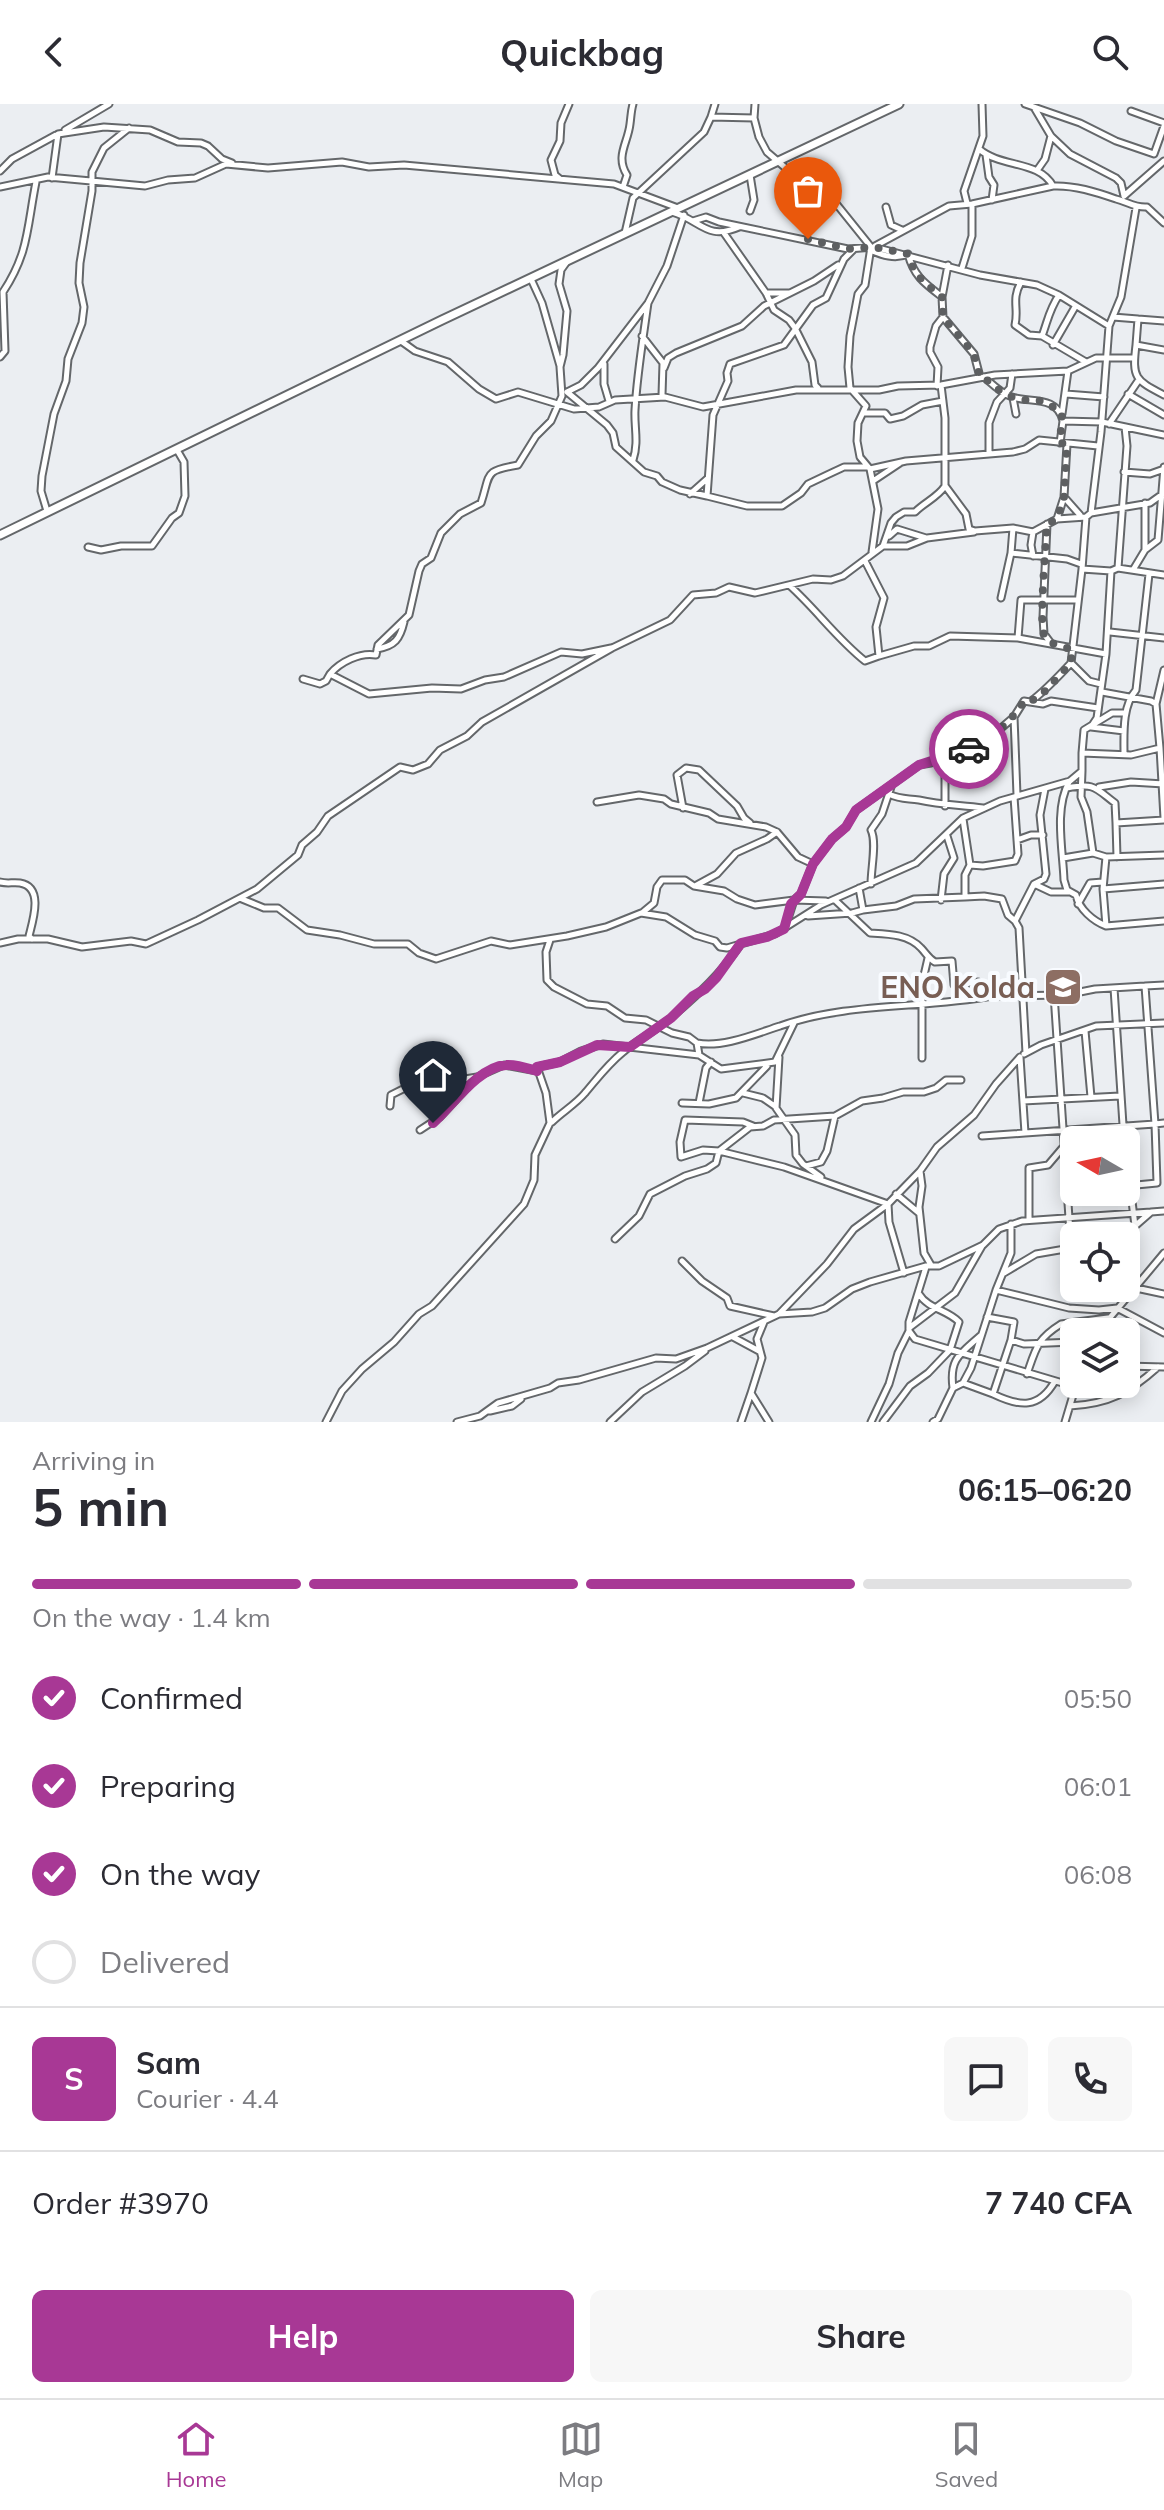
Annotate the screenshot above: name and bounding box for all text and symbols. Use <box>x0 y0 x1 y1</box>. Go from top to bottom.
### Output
icon: back <box>32 30 76 74</box>
text: Quickbag <box>500 30 664 75</box>
icon: search <box>1088 30 1132 74</box>
pin <box>774 157 842 239</box>
icon: bag <box>786 169 830 213</box>
courier <box>929 709 1009 789</box>
icon: car <box>947 727 991 771</box>
school or university icon: ENO Kolda <box>1042 966 1084 1008</box>
place label: ENO Kolda <box>880 968 1035 1006</box>
pin <box>399 1041 467 1123</box>
icon: home <box>411 1053 455 1097</box>
north arrow <box>1060 1126 1140 1206</box>
map controls <box>1060 1126 1140 1398</box>
button: locate <box>1060 1222 1140 1302</box>
button: layers <box>1060 1318 1140 1398</box>
text: Arriving in <box>32 1444 155 1477</box>
text: 06:15–06:20 <box>958 1471 1132 1509</box>
text: 5 min <box>32 1474 169 1539</box>
text: On the way · 1.4 km <box>32 1601 271 1634</box>
icon: check <box>32 1676 76 1720</box>
text: Confirmed <box>100 1679 243 1717</box>
text: 05:50 <box>1064 1682 1132 1715</box>
icon: check <box>32 1764 76 1808</box>
text: Preparing <box>100 1767 236 1805</box>
text: 06:01 <box>1064 1770 1132 1803</box>
icon: check <box>32 1852 76 1896</box>
text: On the way <box>100 1855 260 1893</box>
text: 06:08 <box>1064 1858 1132 1891</box>
text: Delivered <box>100 1943 230 1981</box>
button: chat <box>944 2037 1028 2121</box>
button: phone <box>1048 2037 1132 2121</box>
text: Sam <box>136 2044 201 2082</box>
text: S <box>64 2060 84 2098</box>
text: Courier · 4.4 <box>136 2082 279 2115</box>
text: Order #3970 <box>32 2184 209 2222</box>
text: 7 740 CFA <box>985 2184 1132 2222</box>
button: Help <box>32 2290 574 2382</box>
button: Share <box>590 2290 1132 2382</box>
tab: Home <box>166 2417 226 2493</box>
tab: Map <box>558 2417 603 2493</box>
tab: Saved <box>935 2417 998 2493</box>

